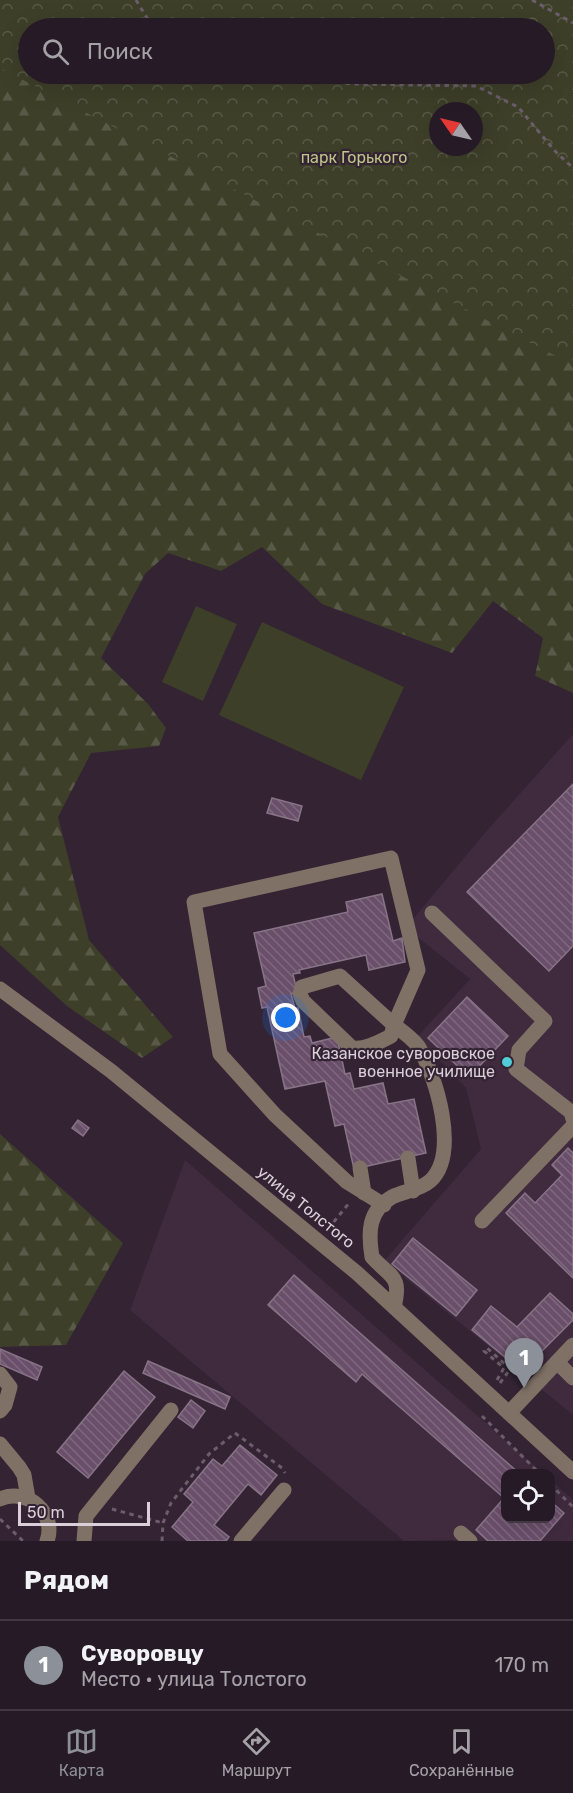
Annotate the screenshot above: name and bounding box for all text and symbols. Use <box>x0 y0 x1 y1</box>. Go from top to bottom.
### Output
search box <box>18 18 555 84</box>
icon: search <box>39 35 72 68</box>
text: Поиск <box>87 38 153 65</box>
north arrow <box>429 102 483 156</box>
park label: парк Горького <box>301 148 407 167</box>
your location <box>271 1003 300 1032</box>
place label: Казанское суворовское военное училище <box>311 1044 495 1081</box>
marker: Казанское суворовское военное училище <box>500 1055 514 1069</box>
street label: улица Толстого <box>254 1162 358 1252</box>
pin: 1 <box>504 1338 544 1388</box>
map controls <box>501 1469 555 1523</box>
button: locate <box>501 1469 555 1523</box>
scale bar <box>18 1499 150 1526</box>
text: 50 m <box>27 1503 65 1522</box>
text: Рядом <box>24 1565 109 1596</box>
text: Суворовцу <box>81 1640 204 1667</box>
text: 1 <box>39 1653 48 1677</box>
text: 170 m <box>495 1653 549 1677</box>
text: Место · улица Толстого <box>81 1667 307 1691</box>
tab: Карта <box>59 1725 104 1780</box>
tab: Маршрут <box>222 1725 292 1780</box>
tab: Сохранённые <box>409 1725 514 1780</box>

